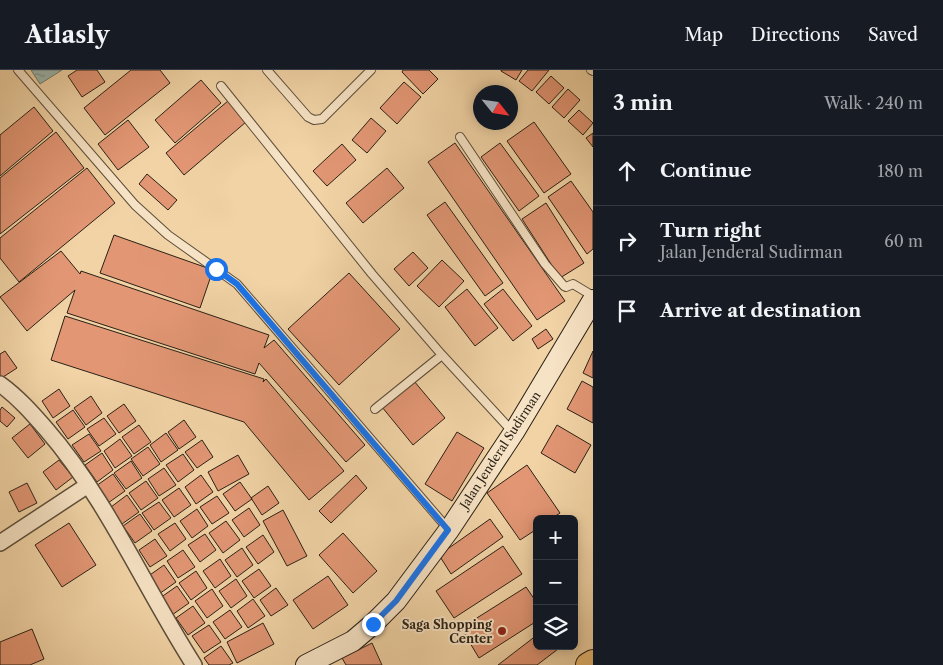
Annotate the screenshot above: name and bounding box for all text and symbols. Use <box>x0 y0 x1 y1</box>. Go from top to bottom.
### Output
text: Atlasly <box>25 20 109 49</box>
text: Map <box>684 24 723 46</box>
text: Directions <box>751 24 840 46</box>
text: Saved <box>868 24 918 46</box>
north arrow <box>473 85 518 130</box>
text: 3 min <box>613 90 673 115</box>
text: Walk · 240 m <box>824 93 923 113</box>
icon: ahead <box>613 157 641 185</box>
text: Continue <box>660 159 752 182</box>
text: 180 m <box>877 161 923 181</box>
text: Turn right <box>660 219 761 242</box>
icon: right <box>613 227 641 255</box>
text: 60 m <box>884 231 923 251</box>
text: Jalan Jenderal Sudirman <box>660 242 843 262</box>
route start <box>205 258 228 281</box>
icon: arrive <box>613 297 641 325</box>
text: Arrive at destination <box>660 299 861 322</box>
street label: Jalan Jenderal Sudirman <box>455 388 544 513</box>
map controls <box>533 515 578 650</box>
button: + <box>533 515 578 560</box>
button: − <box>533 560 578 605</box>
button: layers <box>533 605 578 650</box>
route end <box>362 613 385 636</box>
place label: Saga Shopping Center <box>402 617 493 646</box>
marker: Saga Shopping Center <box>496 625 508 637</box>

